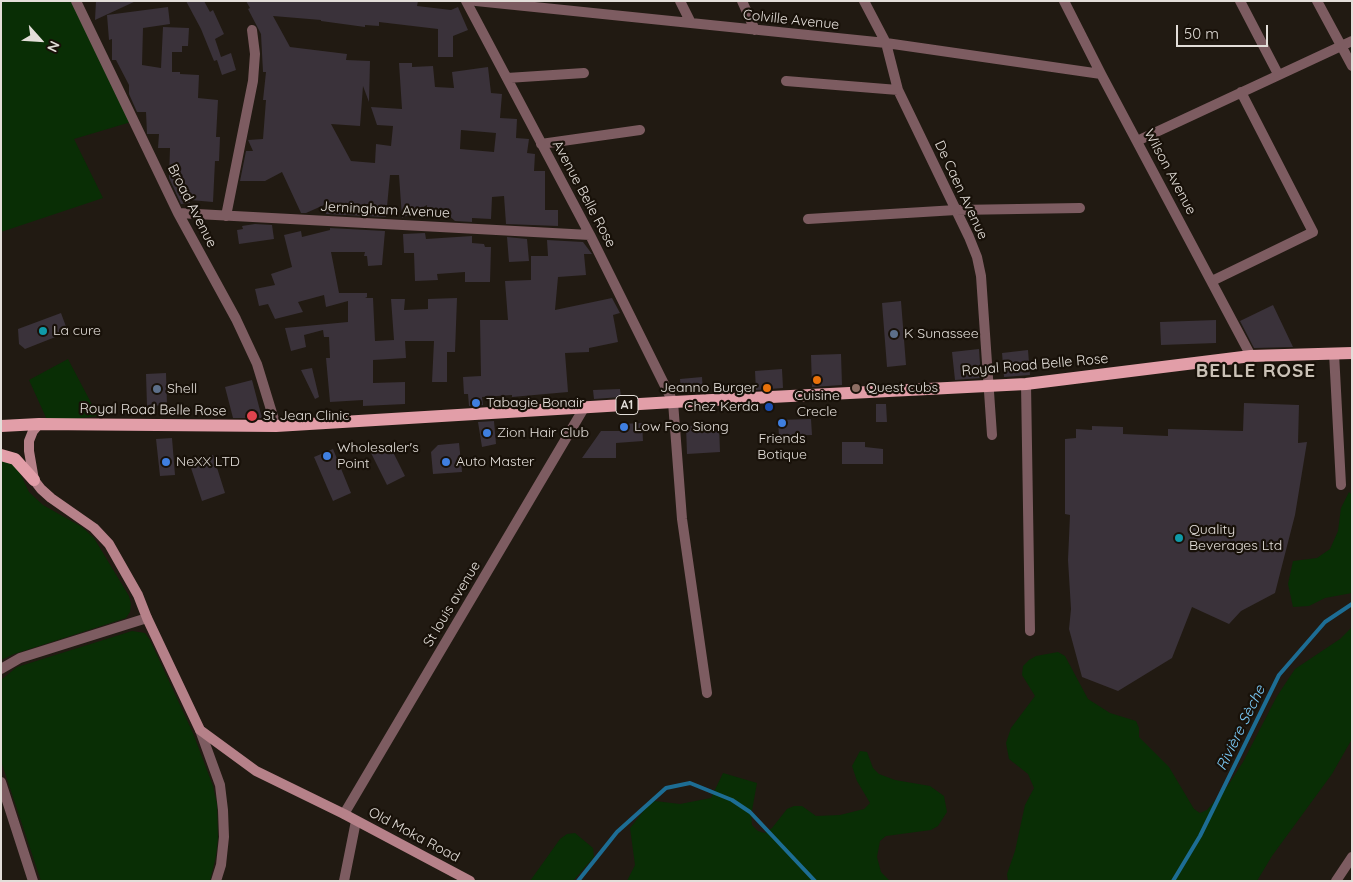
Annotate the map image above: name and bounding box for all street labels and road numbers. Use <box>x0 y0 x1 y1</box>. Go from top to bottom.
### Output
street label: Colville Avenue <box>742 7 840 33</box>
street label: Wilson Avenue <box>1140 126 1200 218</box>
street label: Avenue Belle Rose <box>549 138 619 250</box>
street label: De Caen Avenue <box>931 138 991 242</box>
street label: Broad Avenue <box>164 162 220 250</box>
street label: Jerningham Avenue <box>320 198 450 222</box>
street label: Royal Road Belle Rose <box>961 350 1109 380</box>
road number: A1 <box>616 396 638 414</box>
street label: Royal Road Belle Rose <box>79 400 227 420</box>
street label: St louis avenue <box>420 558 484 650</box>
street label: Old Moka Road <box>366 804 462 866</box>

